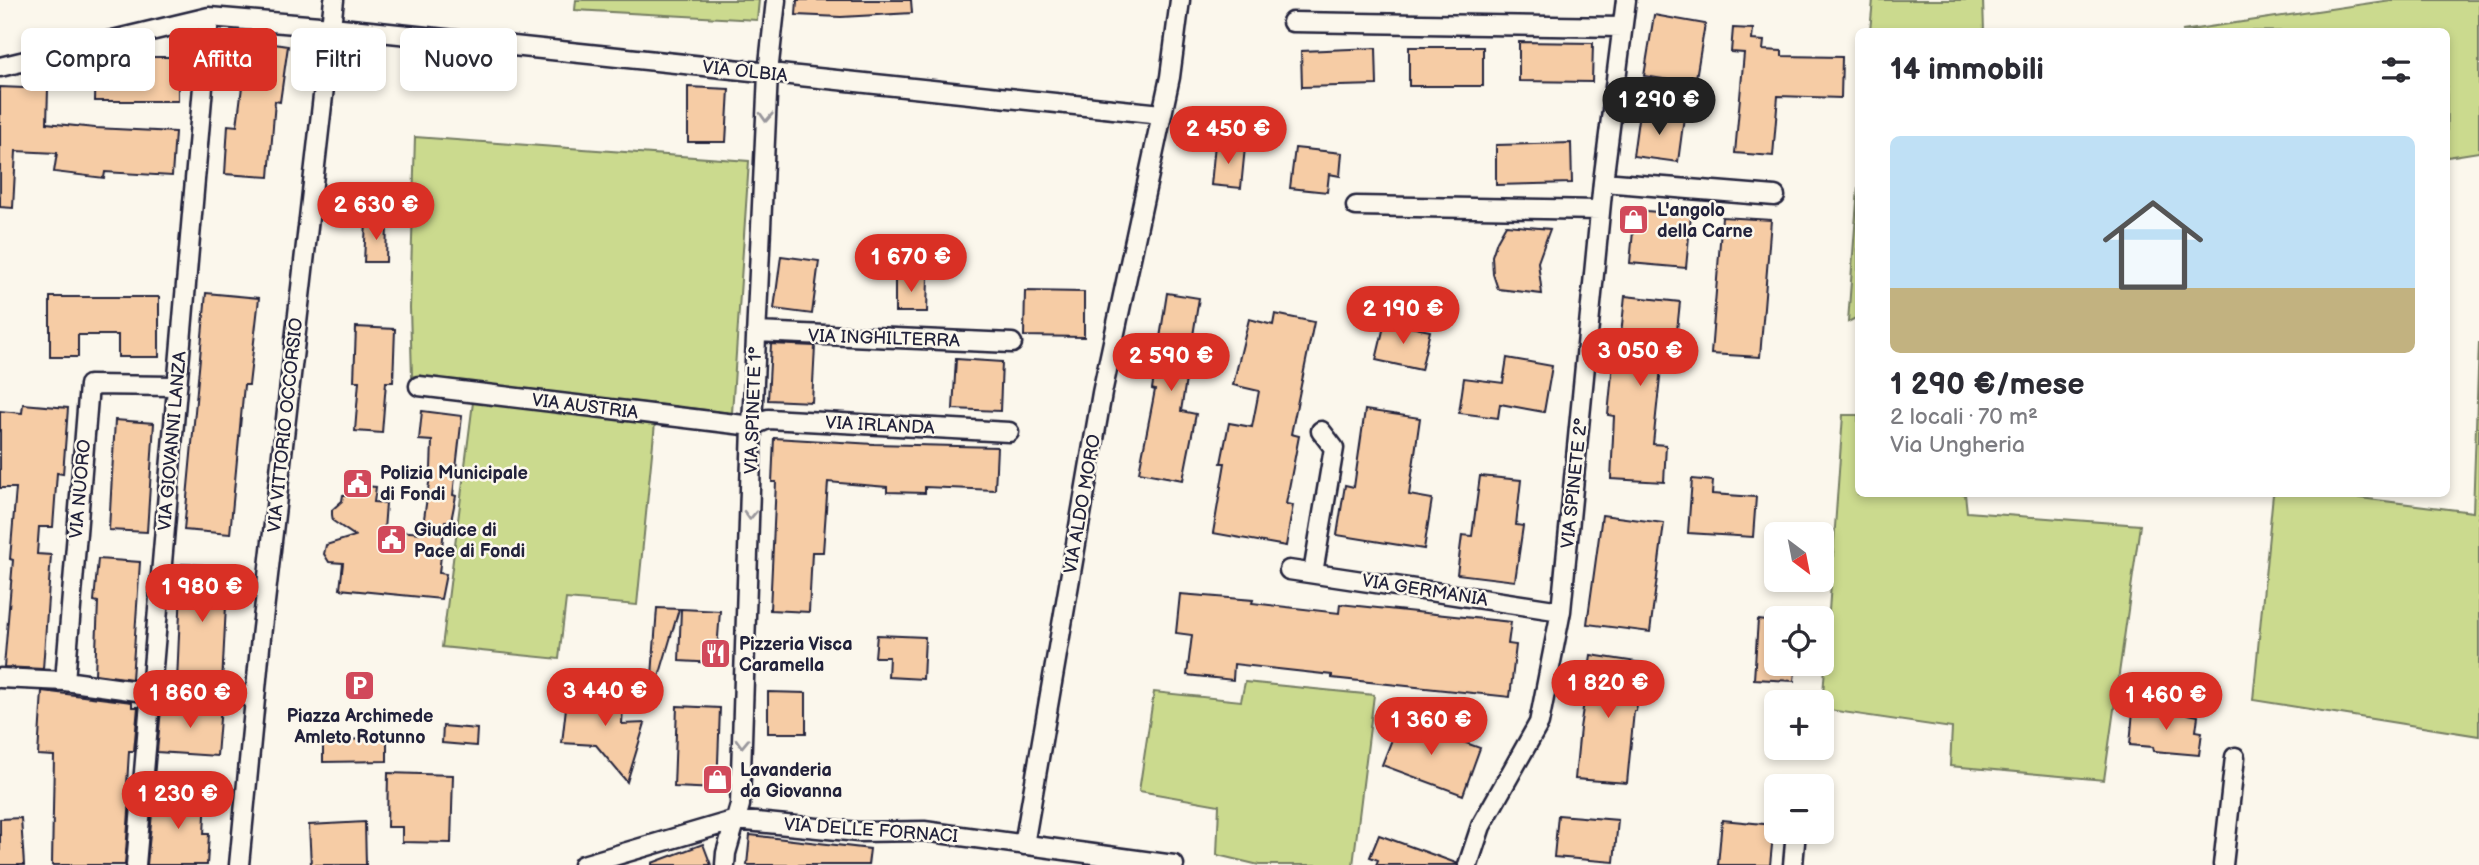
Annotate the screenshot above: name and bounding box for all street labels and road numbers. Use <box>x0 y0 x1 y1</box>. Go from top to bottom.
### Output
street label: VIA OLBIA <box>701 57 789 86</box>
street label: VIA VITTORIO OCCORSIO <box>264 317 307 533</box>
street label: VIA INGHILTERRA <box>808 325 960 352</box>
street label: VIA SPINETE 1° <box>741 346 766 474</box>
street label: VIA GIOVANNI LANZA <box>154 350 191 532</box>
street label: VIA AUSTRIA <box>531 390 639 423</box>
street label: VIA IRLANDA <box>825 412 935 439</box>
street label: VIA SPINETE 2° <box>1557 417 1592 549</box>
street label: VIA ALDO MORO <box>1060 433 1105 575</box>
street label: VIA NUORO <box>66 439 95 540</box>
street label: VIA GERMANIA <box>1360 570 1489 611</box>
street label: VIA DELLE FORNACI <box>783 814 959 847</box>

